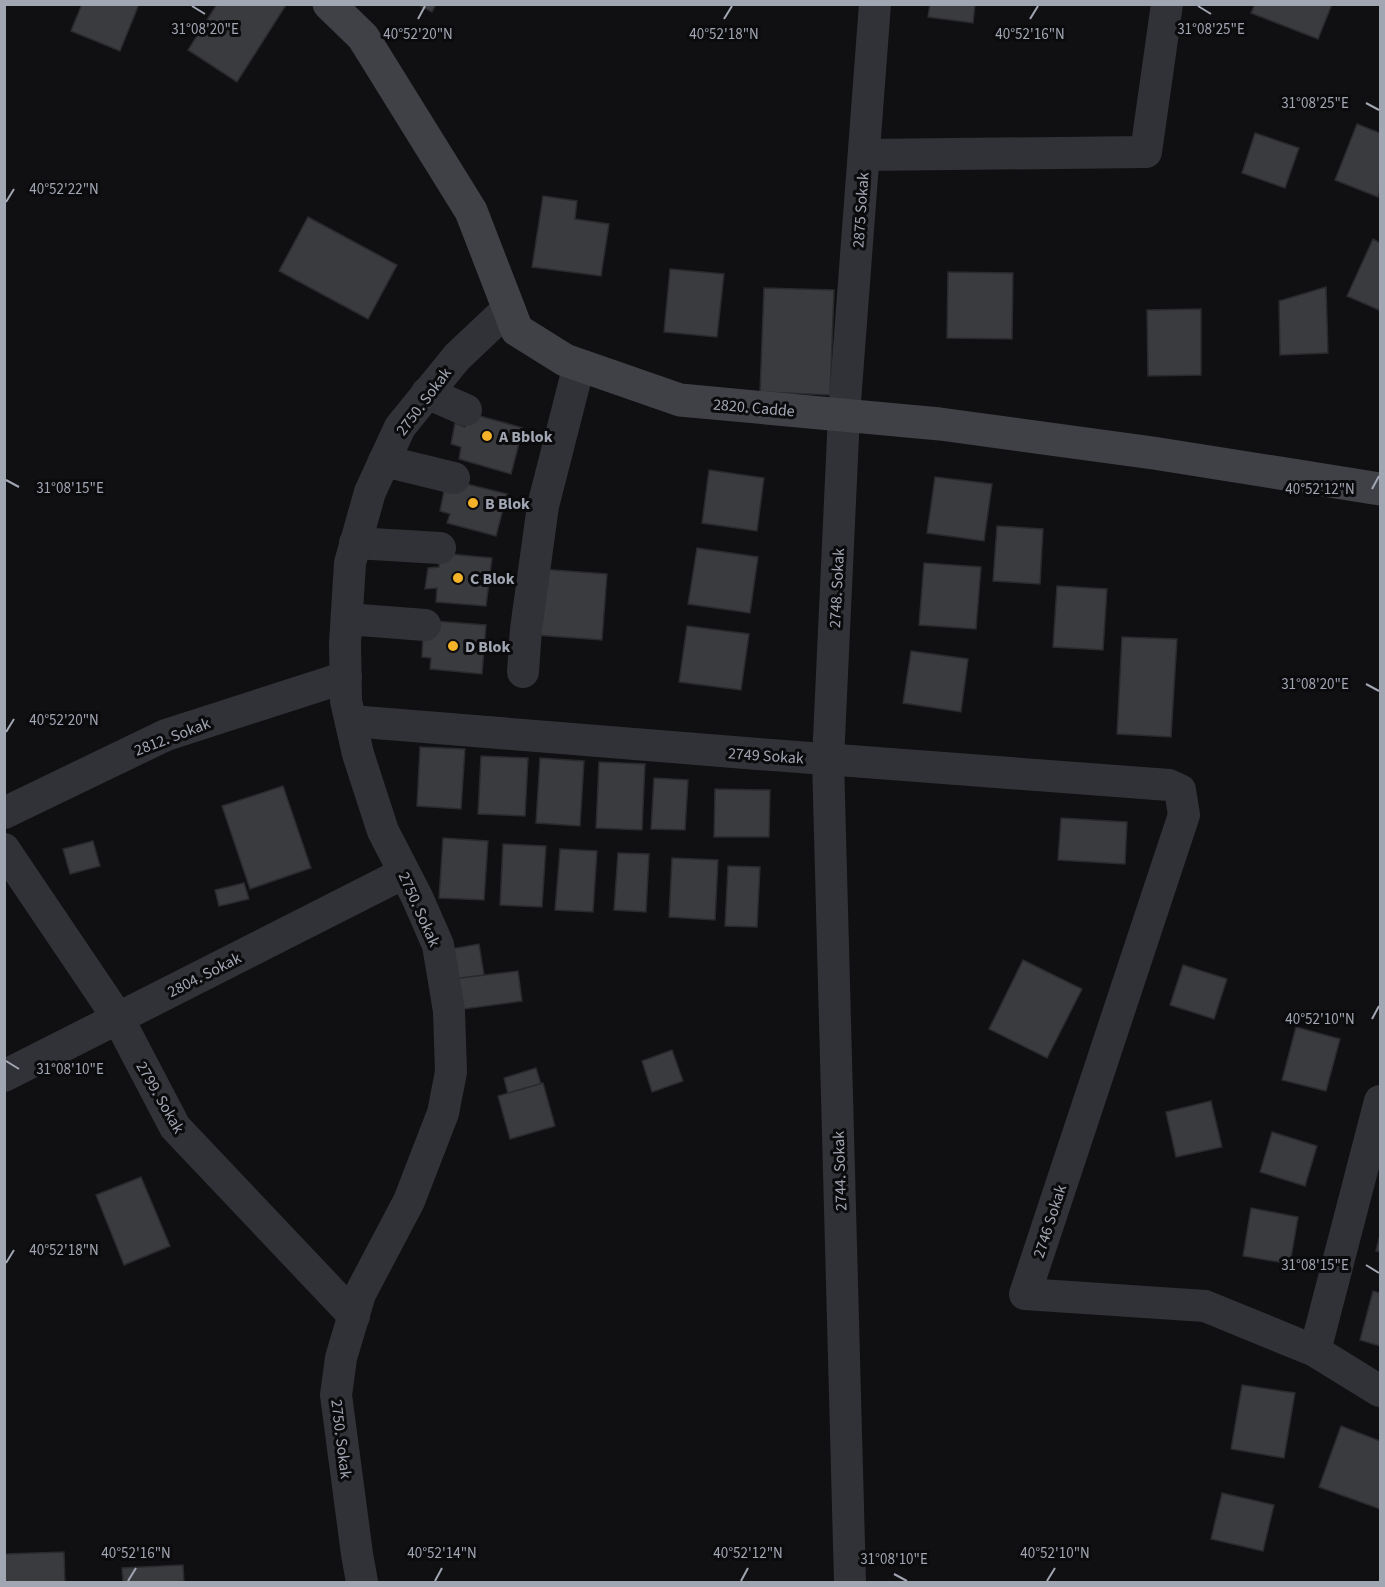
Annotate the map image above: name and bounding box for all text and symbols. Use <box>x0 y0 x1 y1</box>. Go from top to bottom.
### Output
text: 31°08'20"E <box>171 19 239 40</box>
text: 31°08'25"E <box>1177 19 1245 40</box>
text: 40°52'20"N <box>383 24 453 45</box>
text: 40°52'18"N <box>689 24 759 45</box>
text: 40°52'16"N <box>995 24 1065 45</box>
text: 31°08'25"E <box>1281 93 1349 114</box>
street label: 2875 Sokak <box>847 171 875 249</box>
text: 40°52'22"N <box>29 179 99 200</box>
street label: 2750. Sokak <box>391 363 457 440</box>
street label: 2820. Cadde <box>712 393 796 423</box>
place label: A Bblok <box>498 426 553 448</box>
marker: A Bblok <box>480 429 494 443</box>
text: 31°08'15"E <box>36 478 104 499</box>
text: 40°52'12"N <box>1285 479 1355 500</box>
place label: B Blok <box>485 493 530 515</box>
marker: B Blok <box>466 496 480 510</box>
street label: 2748. Sokak <box>824 547 850 629</box>
place label: C Blok <box>470 568 515 590</box>
marker: C Blok <box>451 571 465 585</box>
place label: D Blok <box>465 636 510 658</box>
marker: D Blok <box>446 639 460 653</box>
text: 31°08'20"E <box>1281 674 1349 695</box>
text: 40°52'20"N <box>29 710 99 731</box>
street label: 2812. Sokak <box>131 712 214 762</box>
street label: 2749 Sokak <box>727 742 805 770</box>
street label: 2750. Sokak <box>393 868 445 950</box>
street label: 2804. Sokak <box>164 947 245 1003</box>
text: 40°52'10"N <box>1285 1009 1355 1030</box>
street label: 2799. Sokak <box>131 1057 190 1138</box>
text: 31°08'10"E <box>36 1059 104 1080</box>
street label: 2744. Sokak <box>828 1131 852 1211</box>
street label: 2746 Sokak <box>1028 1182 1072 1261</box>
text: 40°52'18"N <box>29 1240 99 1261</box>
text: 31°08'15"E <box>1281 1255 1349 1276</box>
street label: 2750. Sokak <box>325 1398 357 1480</box>
text: 40°52'16"N <box>101 1543 171 1564</box>
text: 40°52'14"N <box>407 1543 477 1564</box>
text: 40°52'12"N <box>713 1543 783 1564</box>
text: 40°52'10"N <box>1020 1543 1090 1564</box>
text: 31°08'10"E <box>860 1549 928 1570</box>

